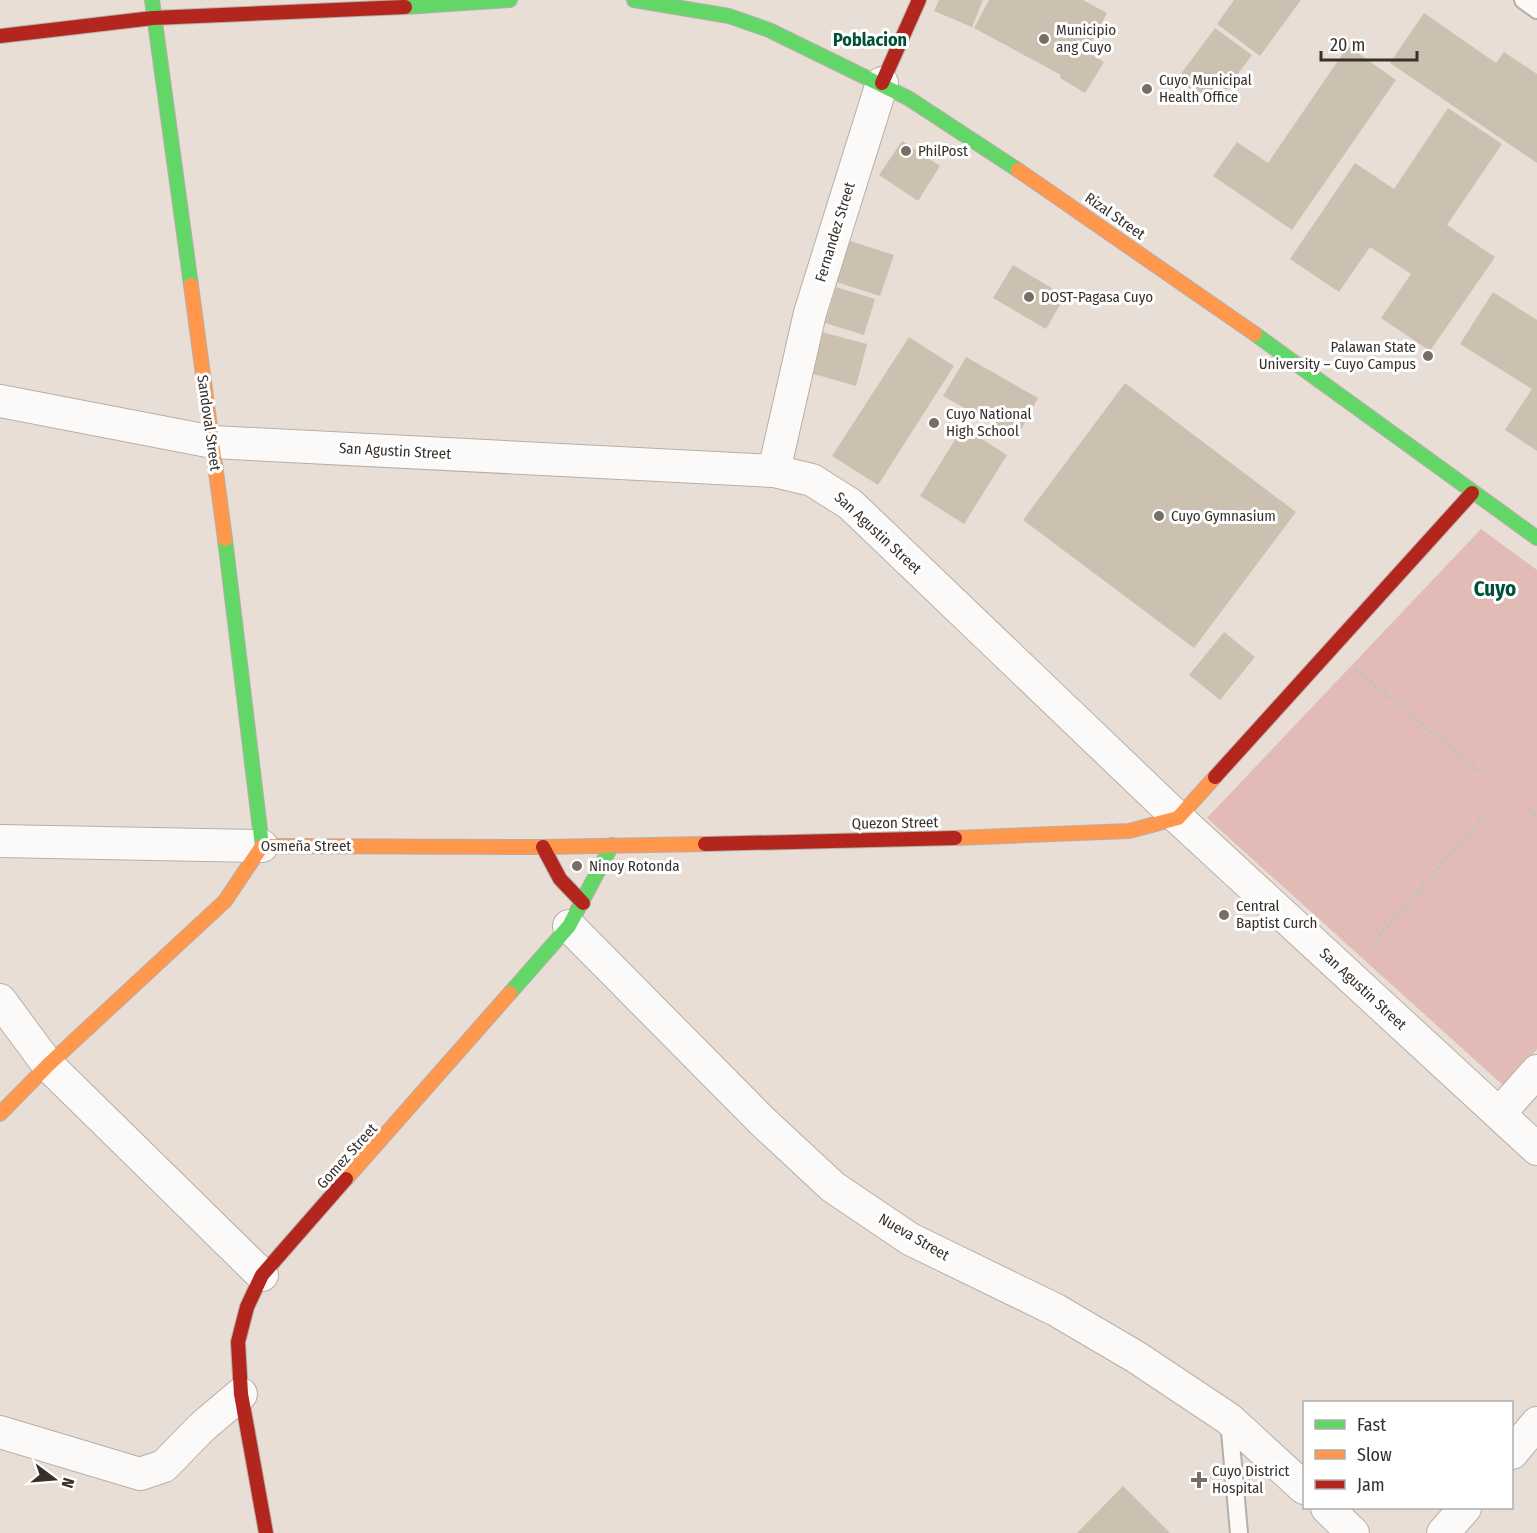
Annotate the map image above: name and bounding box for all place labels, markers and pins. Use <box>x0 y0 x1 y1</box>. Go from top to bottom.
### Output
place label: Municipio ang Cuyo <box>1056 21 1116 56</box>
marker: Municipio ang Cuyo <box>1037 32 1051 46</box>
place label: Cuyo Municipal Health Office <box>1159 71 1252 106</box>
marker: Cuyo Municipal Health Office <box>1140 82 1154 96</box>
place label: PhilPost <box>918 142 968 160</box>
marker: PhilPost <box>899 144 913 158</box>
place label: DOST-Pagasa Cuyo <box>1041 288 1153 306</box>
marker: DOST-Pagasa Cuyo <box>1022 290 1036 304</box>
place label: Palawan State University – Cuyo Campus <box>1259 338 1416 373</box>
marker: Palawan State University – Cuyo Campus <box>1421 349 1435 363</box>
place label: Cuyo National High School <box>946 405 1031 440</box>
marker: Cuyo National High School <box>927 416 941 430</box>
place label: Cuyo Gymnasium <box>1171 507 1276 525</box>
marker: Cuyo Gymnasium <box>1152 509 1166 523</box>
place label: Ninoy Rotonda <box>589 857 680 875</box>
marker: Ninoy Rotonda <box>570 859 584 873</box>
place label: Central Baptist Curch <box>1236 897 1317 932</box>
marker: Central Baptist Curch <box>1217 908 1231 922</box>
place label: Cuyo District Hospital <box>1212 1462 1289 1497</box>
marker: Cuyo District Hospital <box>1190 1471 1208 1489</box>

